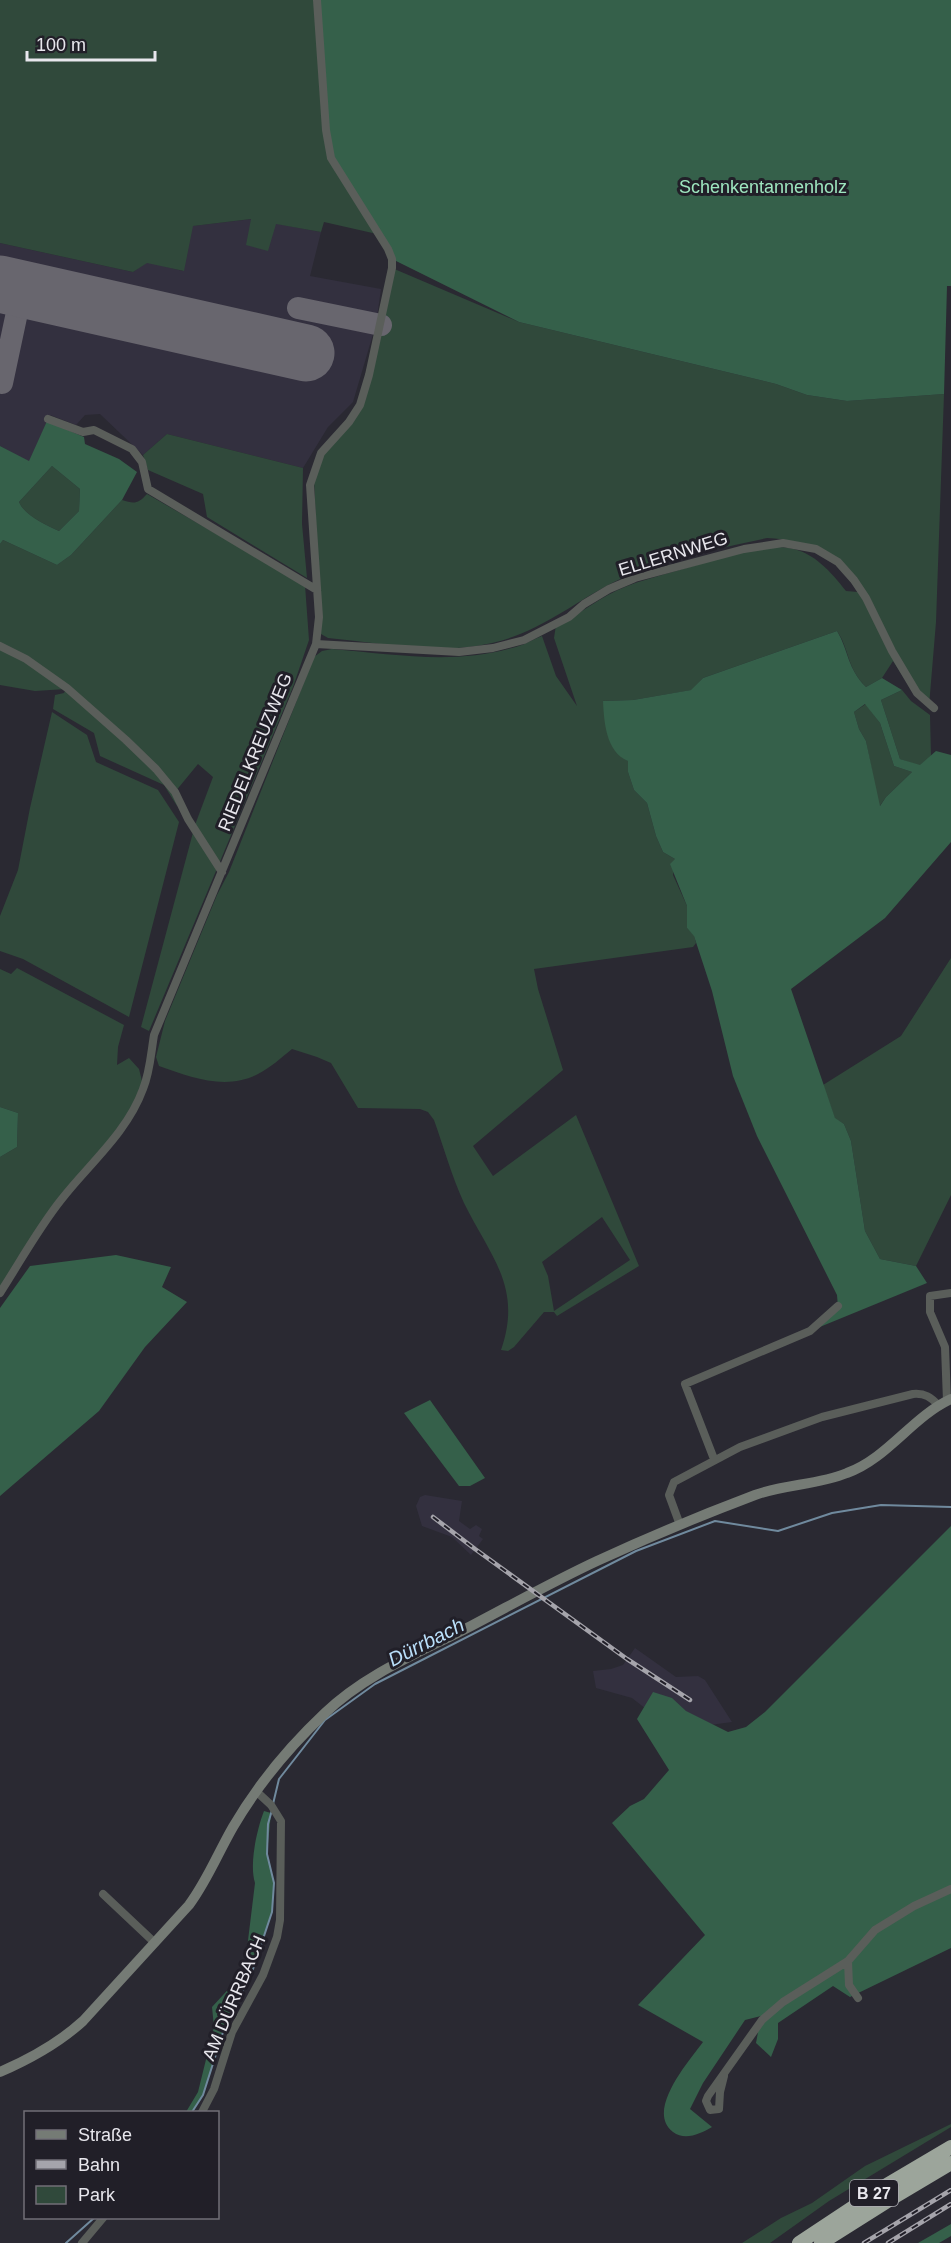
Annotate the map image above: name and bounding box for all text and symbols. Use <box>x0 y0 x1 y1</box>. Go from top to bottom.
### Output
scale bar <box>27 24 154 62</box>
text: 100 m <box>36 35 86 55</box>
park label: Schenkentannenholz <box>679 177 847 197</box>
street label: ELLERNWEG <box>616 528 730 580</box>
street label: RIEDELKREUZWEG <box>214 670 296 834</box>
water label: Dürrbach <box>384 1614 468 1670</box>
street label: AM DÜRRBACH <box>199 1932 269 2064</box>
legend <box>24 2111 219 2219</box>
text: Straße <box>78 2125 132 2145</box>
text: Bahn <box>78 2155 120 2175</box>
road number: B 27 <box>850 2180 898 2206</box>
text: Park <box>78 2185 116 2205</box>

